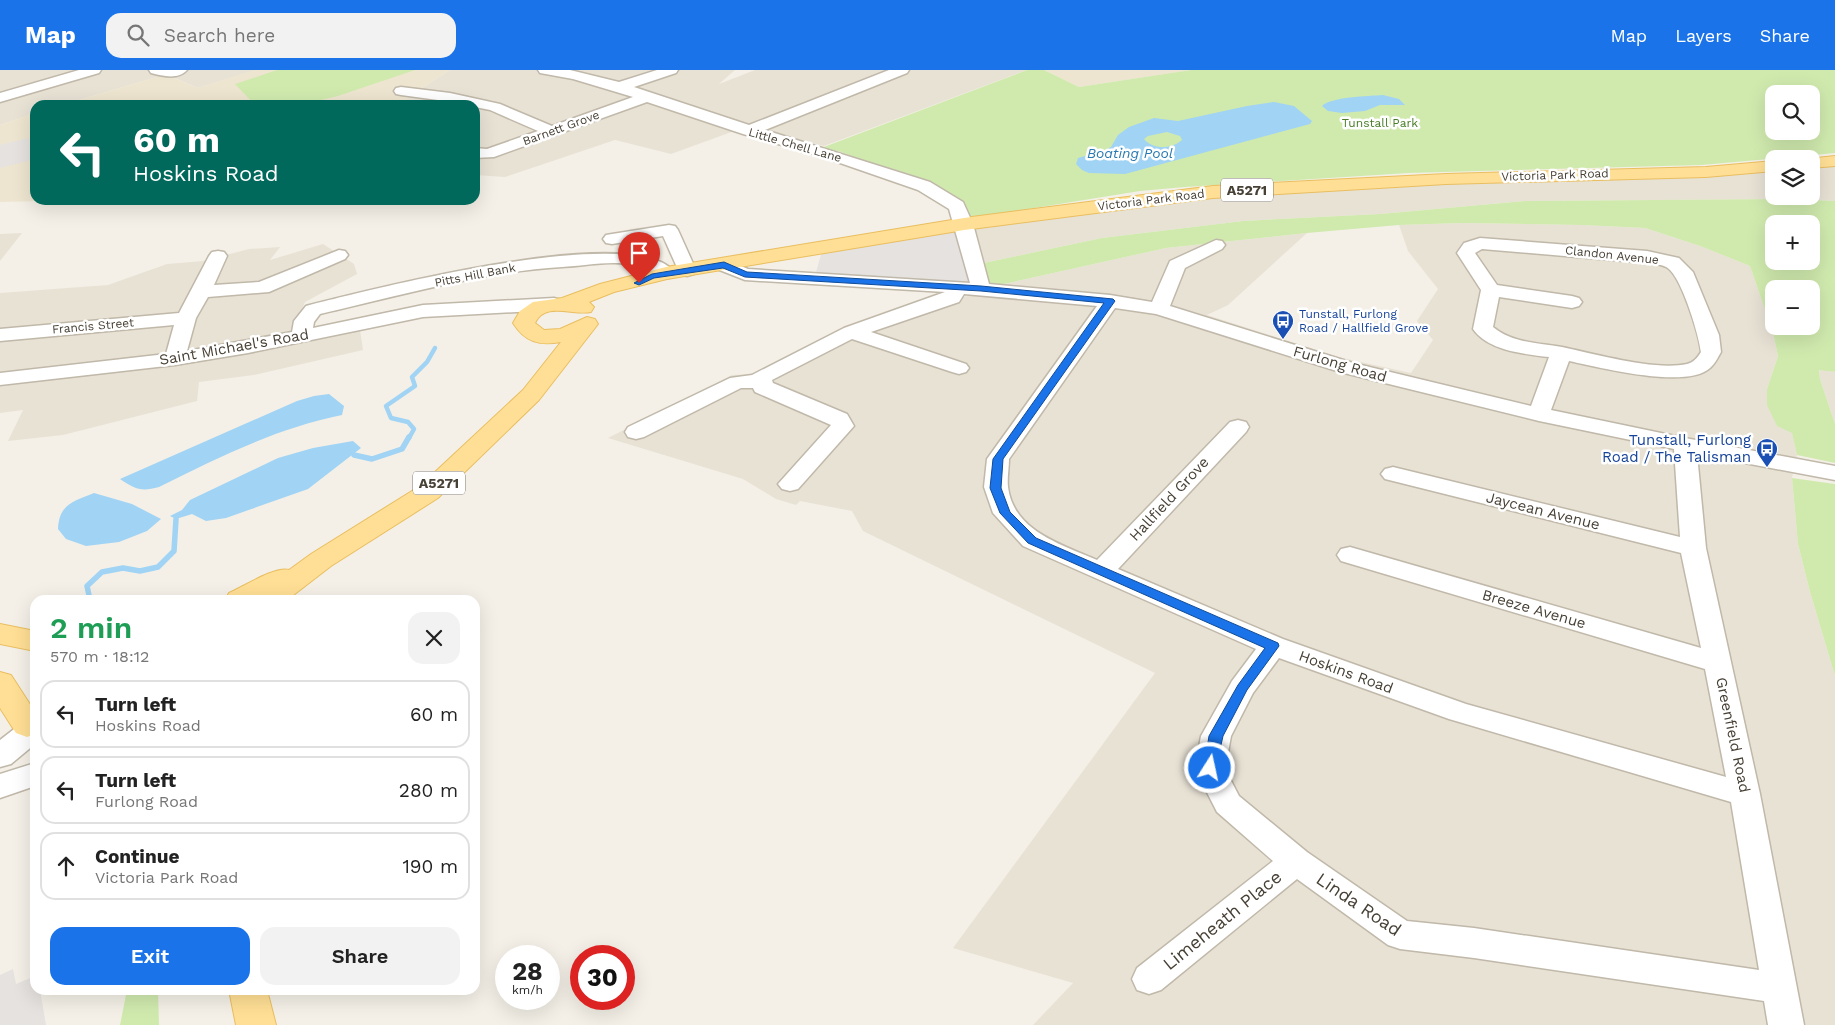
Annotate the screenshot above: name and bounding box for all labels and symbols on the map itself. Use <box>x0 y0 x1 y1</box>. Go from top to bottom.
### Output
street label: Barnett Grove <box>521 108 601 148</box>
park label: Tunstall Park <box>1342 116 1418 130</box>
street label: Little Chell Lane <box>747 125 843 165</box>
water label: Boating Pool <box>1087 145 1173 161</box>
street label: Victoria Park Road <box>1501 166 1609 184</box>
road number: A5271 <box>1221 178 1273 202</box>
street label: Victoria Park Road <box>1097 186 1205 214</box>
pin <box>618 232 660 283</box>
street label: Clandon Avenue <box>1564 243 1660 267</box>
street label: Pitts Hill Bank <box>433 260 517 290</box>
place label: Tunstall, Furlong Road / Hallfield Grove <box>1299 307 1429 335</box>
bus stop icon: Tunstall, Furlong Road / Hallfield Grove <box>1271 309 1295 340</box>
street label: Francis Street <box>51 315 135 337</box>
street label: Saint Michael's Road <box>158 325 310 369</box>
street label: Furlong Road <box>1291 342 1389 386</box>
place label: Tunstall, Furlong Road / The Talisman <box>1602 431 1751 466</box>
bus stop icon: Tunstall, Furlong Road / The Talisman <box>1755 437 1779 468</box>
street label: Hallfield Grove <box>1125 453 1213 545</box>
road number: A5271 <box>413 472 465 494</box>
street label: Jaycean Avenue <box>1484 488 1602 534</box>
street label: Breeze Avenue <box>1480 586 1588 632</box>
street label: Hoskins Road <box>1296 647 1396 697</box>
street label: Greenfield Road <box>1712 676 1754 794</box>
position arrow <box>1183 741 1235 793</box>
street label: Limeheath Place <box>1158 866 1286 974</box>
street label: Linda Road <box>1313 868 1405 940</box>
speed limit sign: 30 <box>570 945 635 1010</box>

